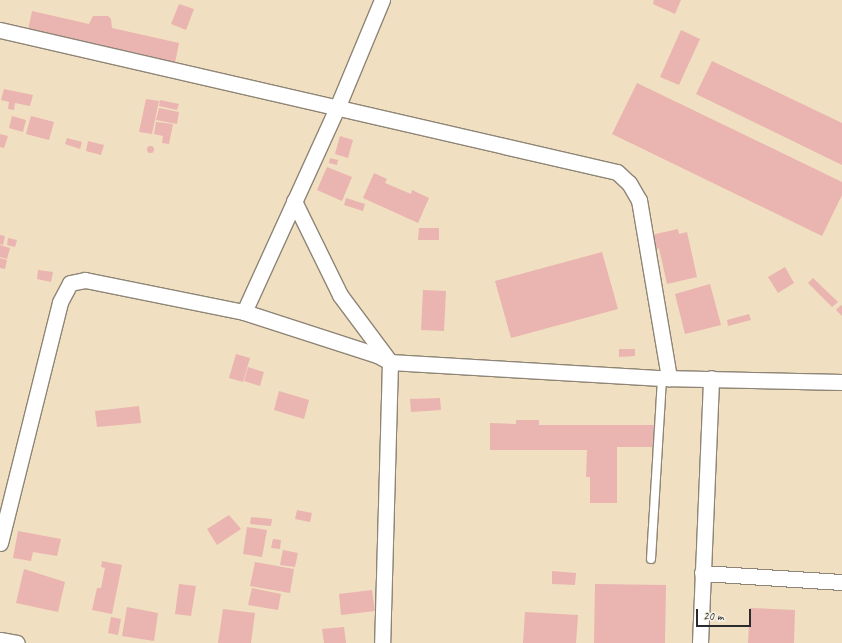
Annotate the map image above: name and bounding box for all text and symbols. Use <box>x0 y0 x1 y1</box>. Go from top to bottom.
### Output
scale bar <box>698 601 753 627</box>
text: 20 m <box>703 608 723 624</box>

